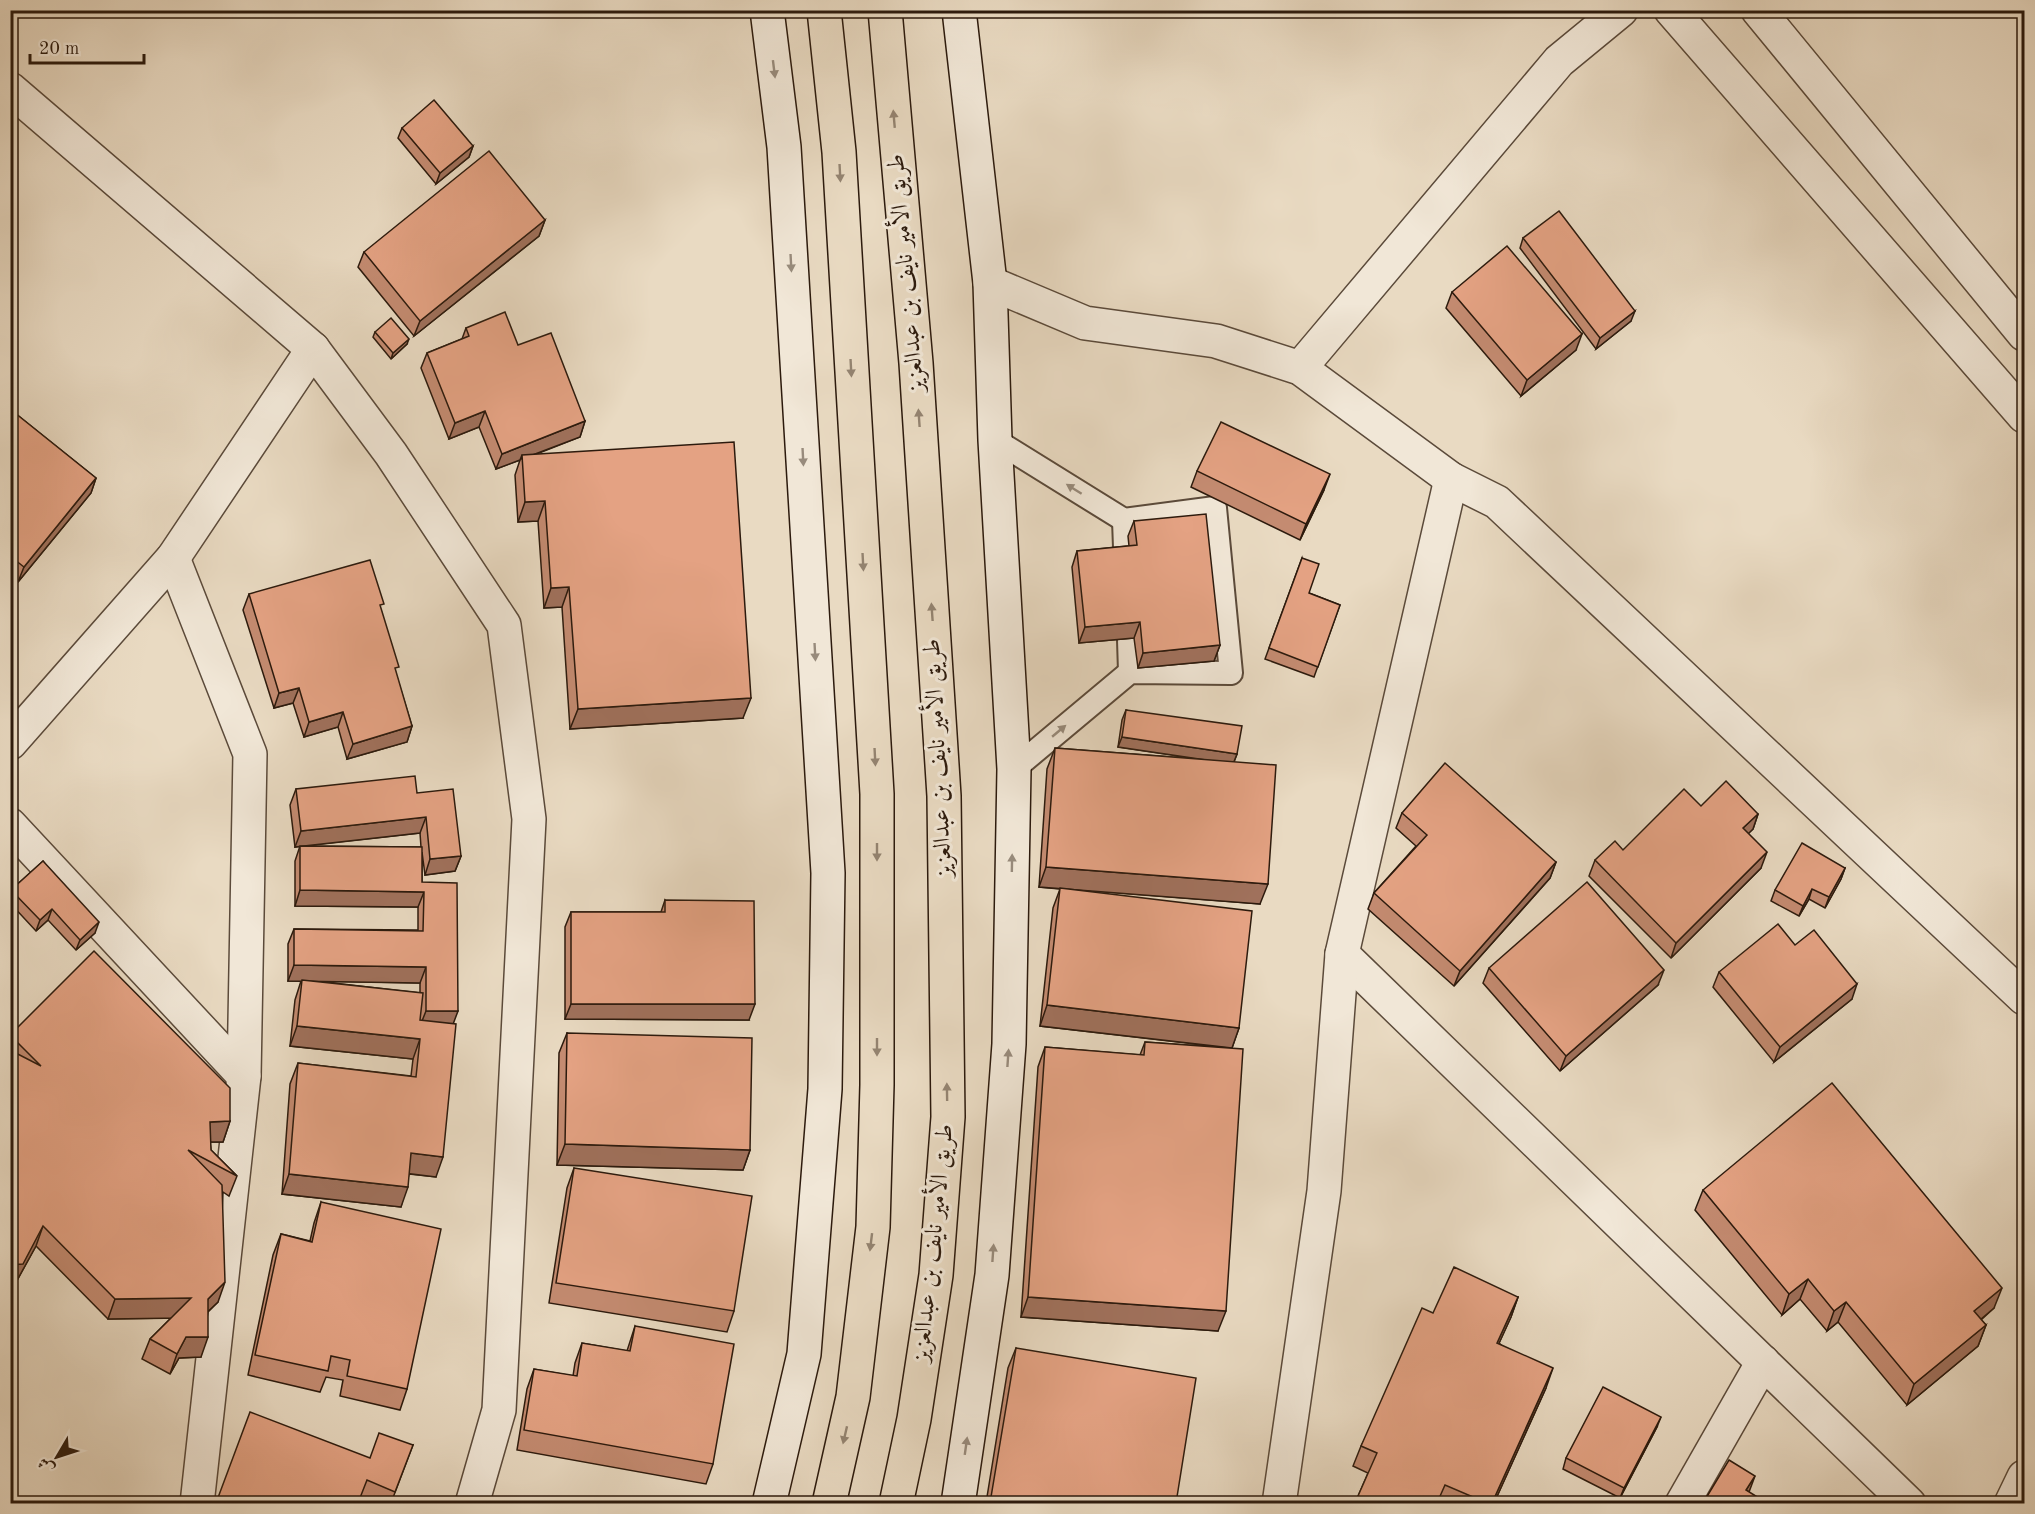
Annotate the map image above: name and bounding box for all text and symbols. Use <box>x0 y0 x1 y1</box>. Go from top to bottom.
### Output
scale bar <box>30 27 144 65</box>
text: 20 m <box>39 40 79 58</box>
one-way arrow <box>770 59 779 78</box>
one-way arrow <box>890 109 899 128</box>
street label: طريق الأمير نايف بن عبدالعزيز <box>879 153 931 397</box>
one-way arrow <box>835 164 844 183</box>
one-way arrow <box>786 253 796 272</box>
one-way arrow <box>847 358 856 377</box>
one-way arrow <box>914 408 924 427</box>
one-way arrow <box>798 448 807 467</box>
one-way arrow <box>1066 484 1083 495</box>
one-way arrow <box>858 553 868 572</box>
one-way arrow <box>927 603 936 622</box>
street label: طريق الأمير نايف بن عبدالعزيز <box>915 638 958 881</box>
one-way arrow <box>810 643 819 662</box>
one-way arrow <box>1051 725 1067 738</box>
one-way arrow <box>870 748 879 767</box>
one-way arrow <box>872 843 882 862</box>
one-way arrow <box>1007 854 1017 873</box>
one-way arrow <box>872 1038 882 1057</box>
one-way arrow <box>1003 1049 1013 1068</box>
one-way arrow <box>942 1082 952 1101</box>
street label: طريق الأمير نايف بن عبدالعزيز <box>903 1122 959 1366</box>
one-way arrow <box>867 1233 876 1252</box>
one-way arrow <box>988 1243 998 1262</box>
one-way arrow <box>839 1426 849 1444</box>
north arrow <box>27 1427 87 1487</box>
one-way arrow <box>962 1436 971 1455</box>
text: ش <box>36 1454 58 1476</box>

